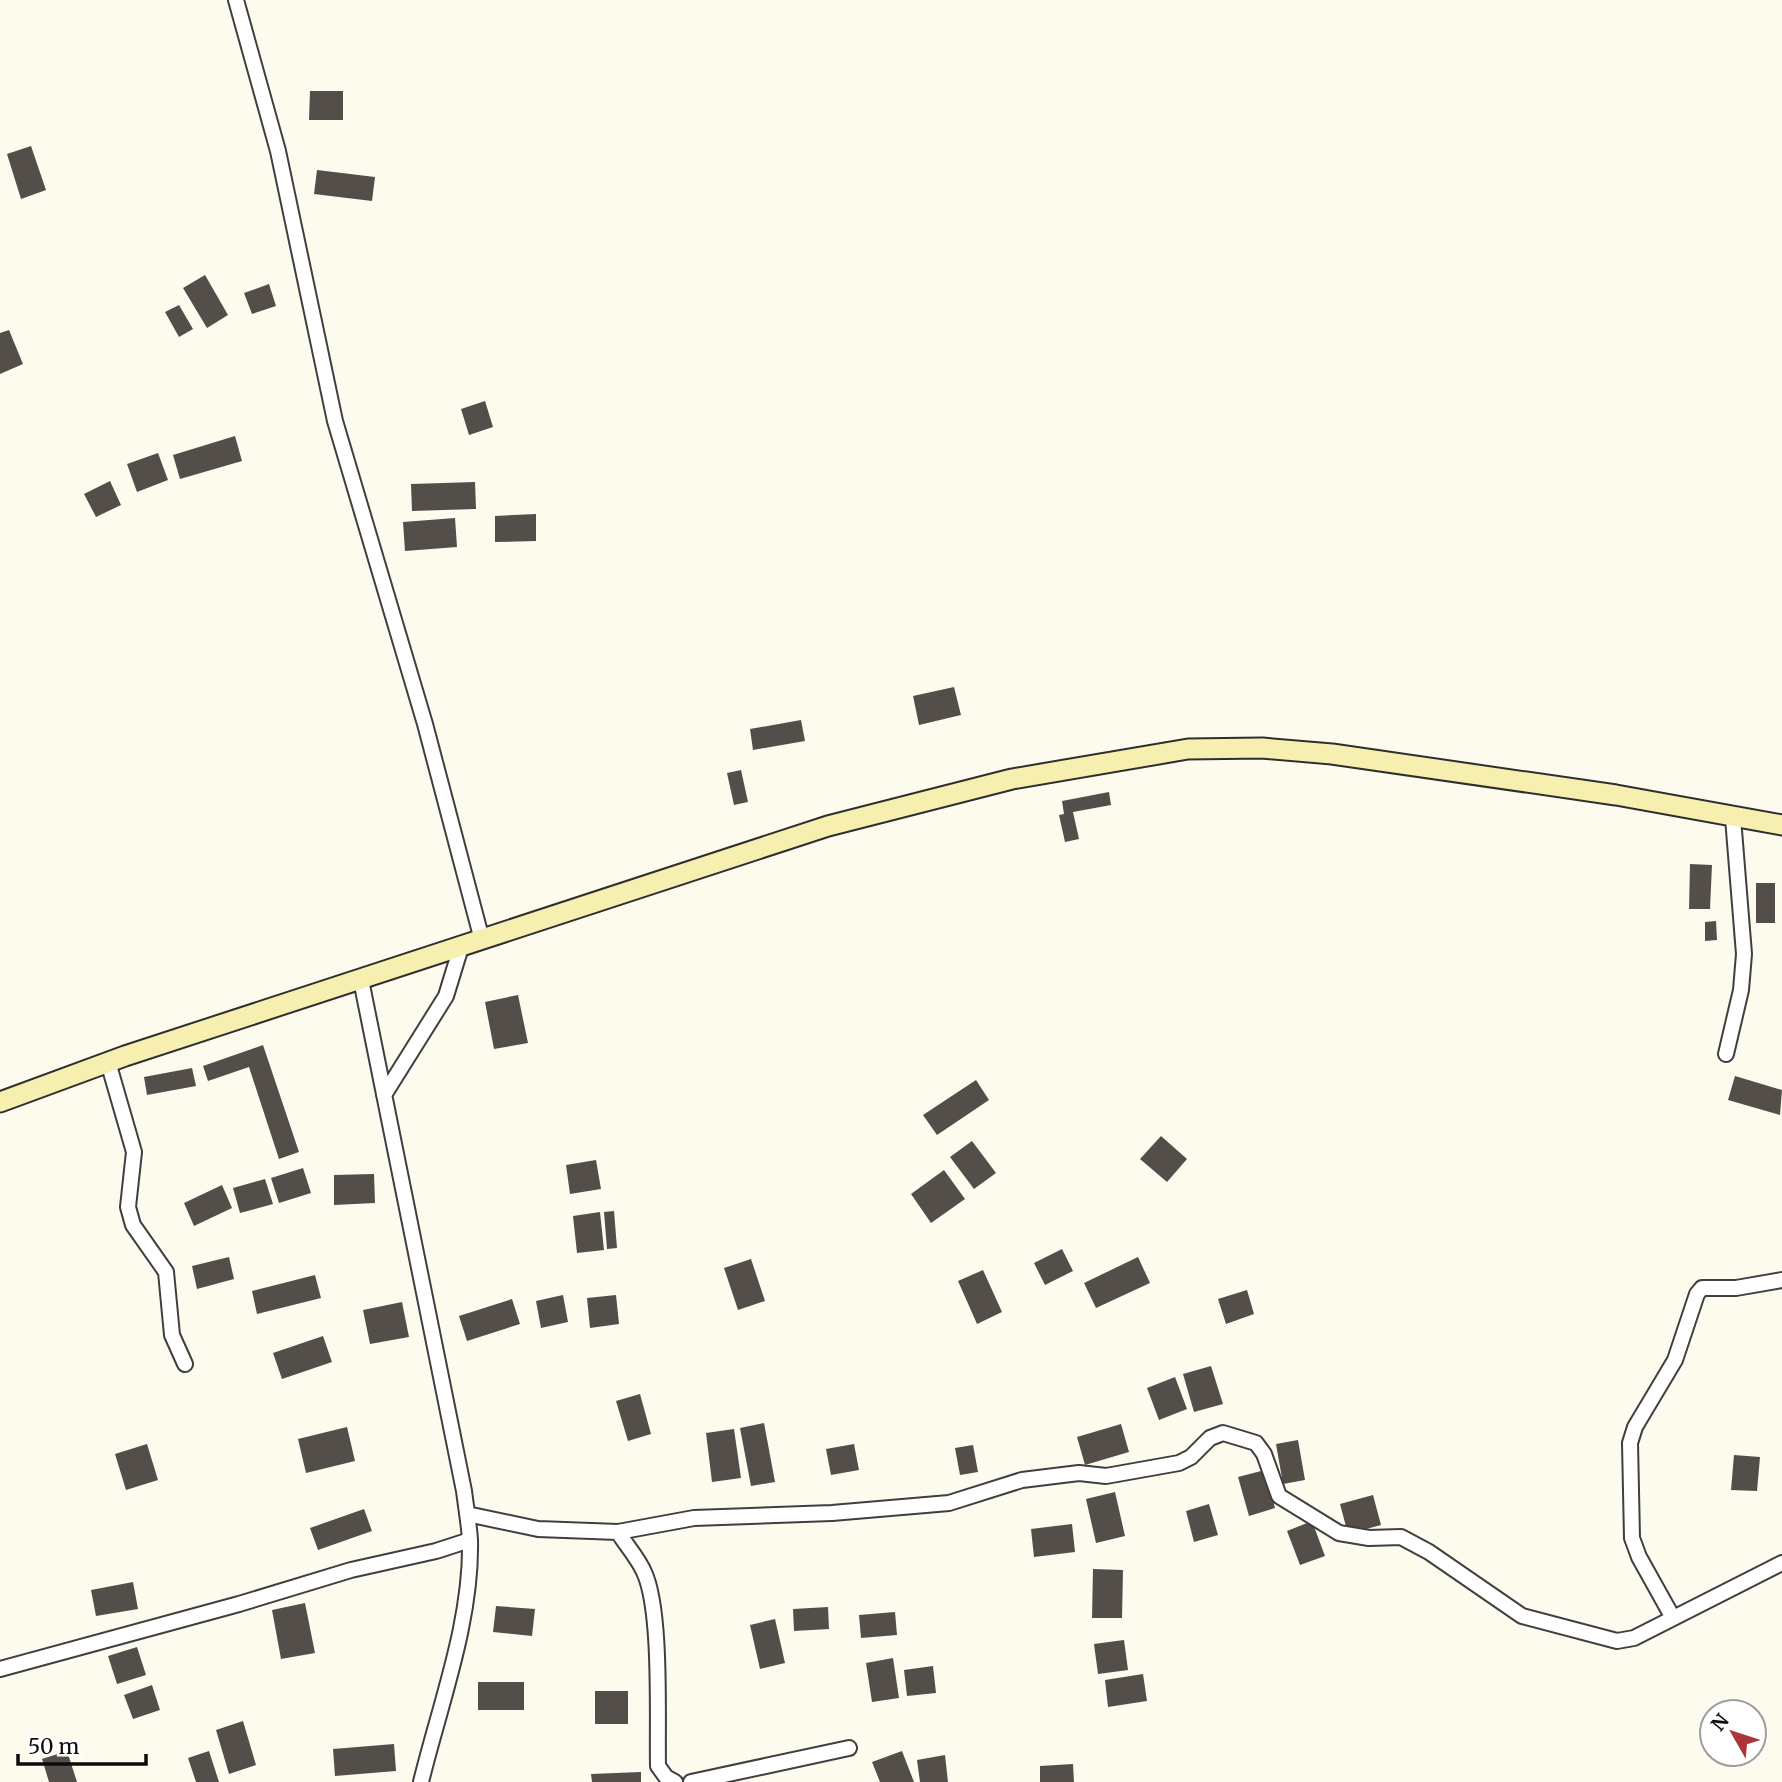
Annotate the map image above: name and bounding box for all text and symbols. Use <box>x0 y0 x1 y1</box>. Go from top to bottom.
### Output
north arrow <box>1698 1698 1768 1768</box>
text: N <box>1706 1709 1734 1736</box>
scale bar <box>18 1722 145 1766</box>
text: 50 m <box>28 1733 79 1760</box>

